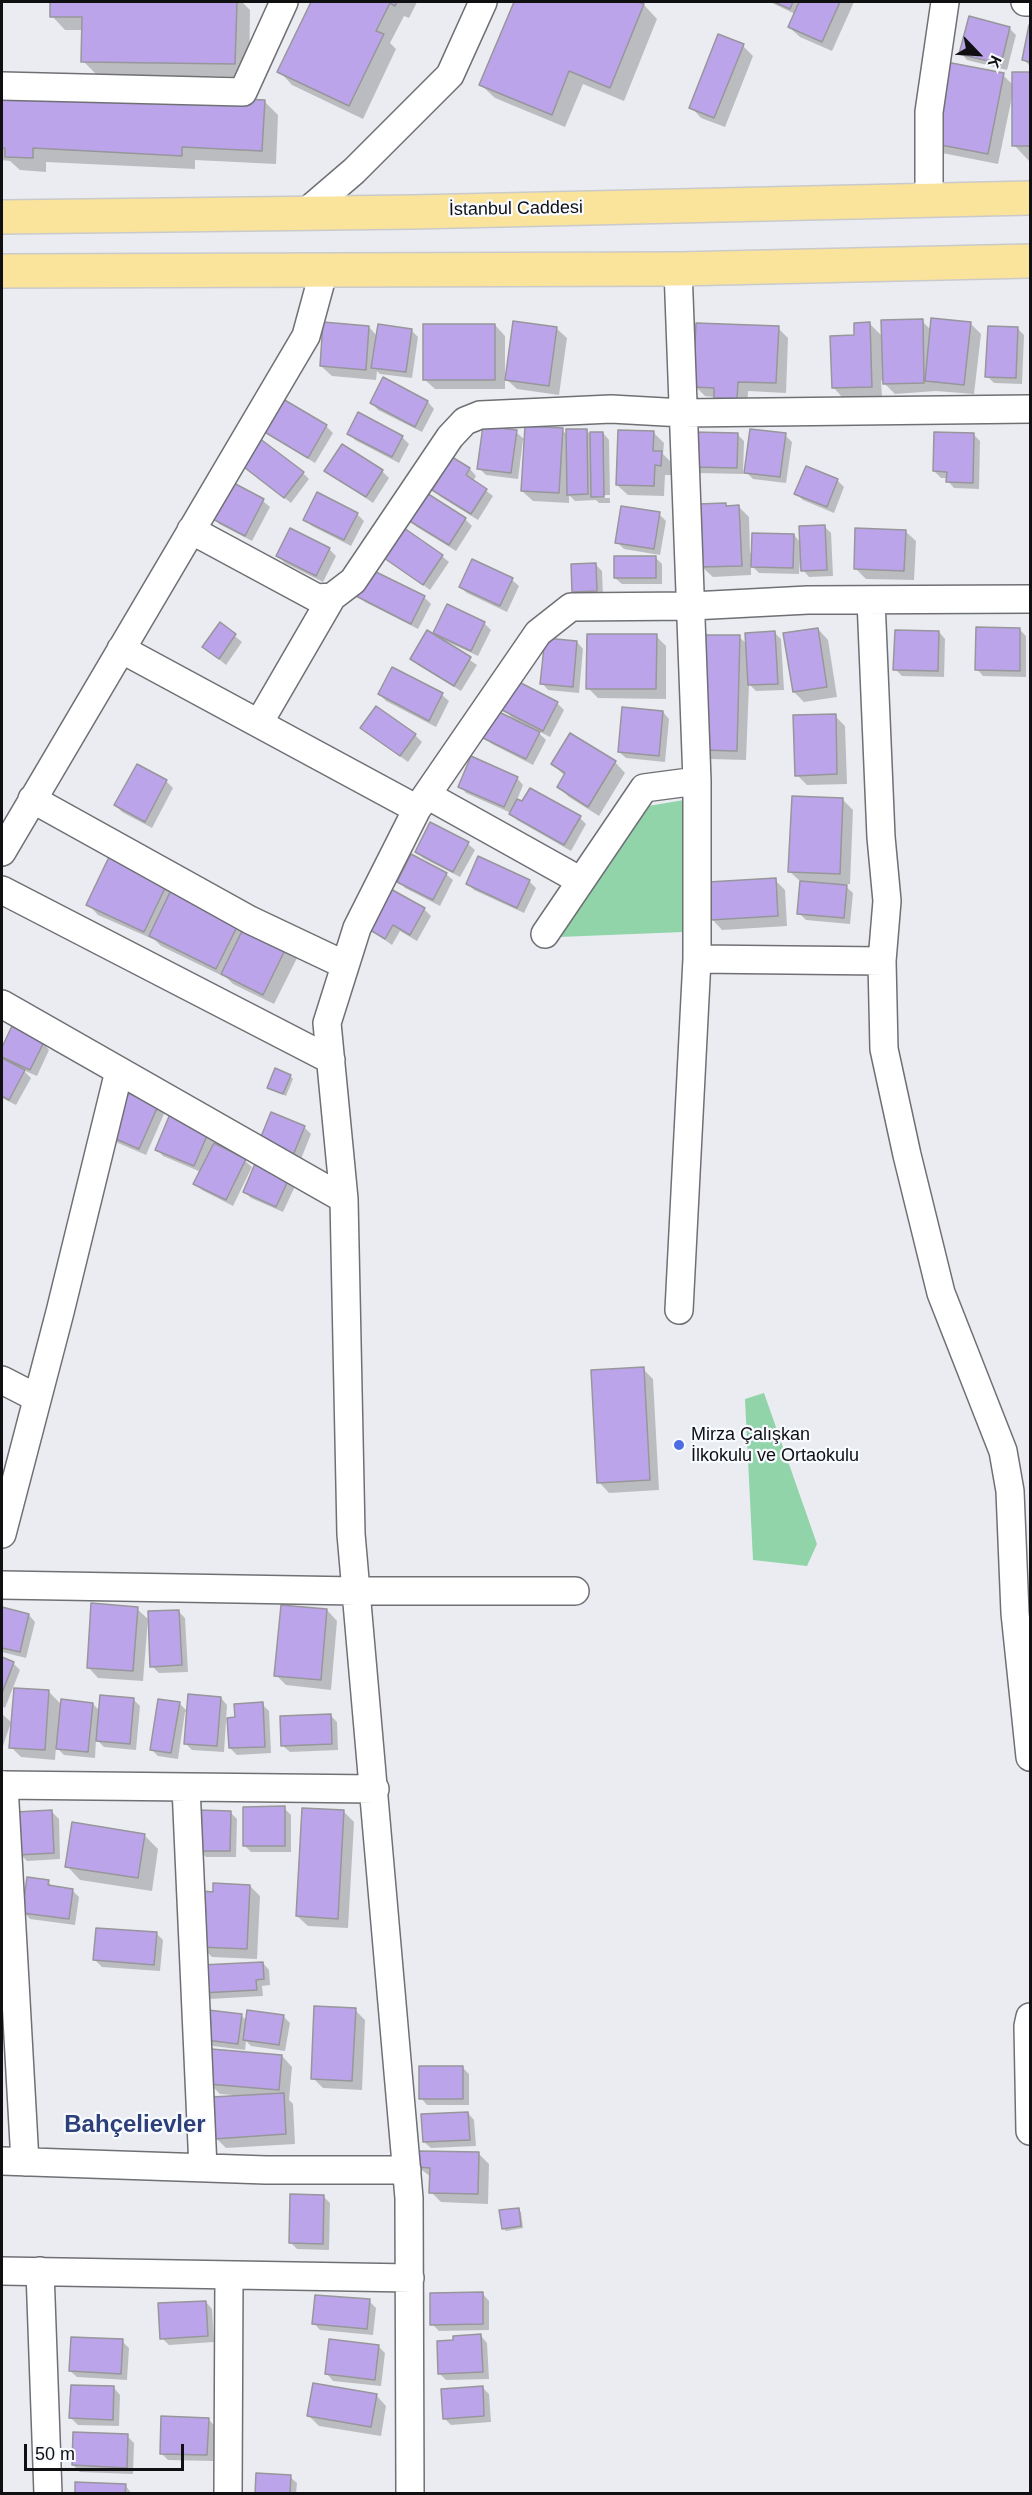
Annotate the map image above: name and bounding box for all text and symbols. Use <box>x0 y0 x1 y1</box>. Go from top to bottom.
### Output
north arrow <box>948 24 1008 84</box>
text: K <box>985 53 1005 71</box>
street label: İstanbul Caddesi <box>449 197 583 221</box>
place label: Mirza Çalışkan İlkokulu ve Ortaokulu <box>691 1424 859 1466</box>
marker: Mirza Çalışkan İlkokulu ve Ortaokulu <box>672 1438 686 1452</box>
district label: Bahçelievler <box>64 2111 206 2139</box>
scale bar <box>27 2432 188 2470</box>
text: 50 m <box>35 2444 75 2464</box>

